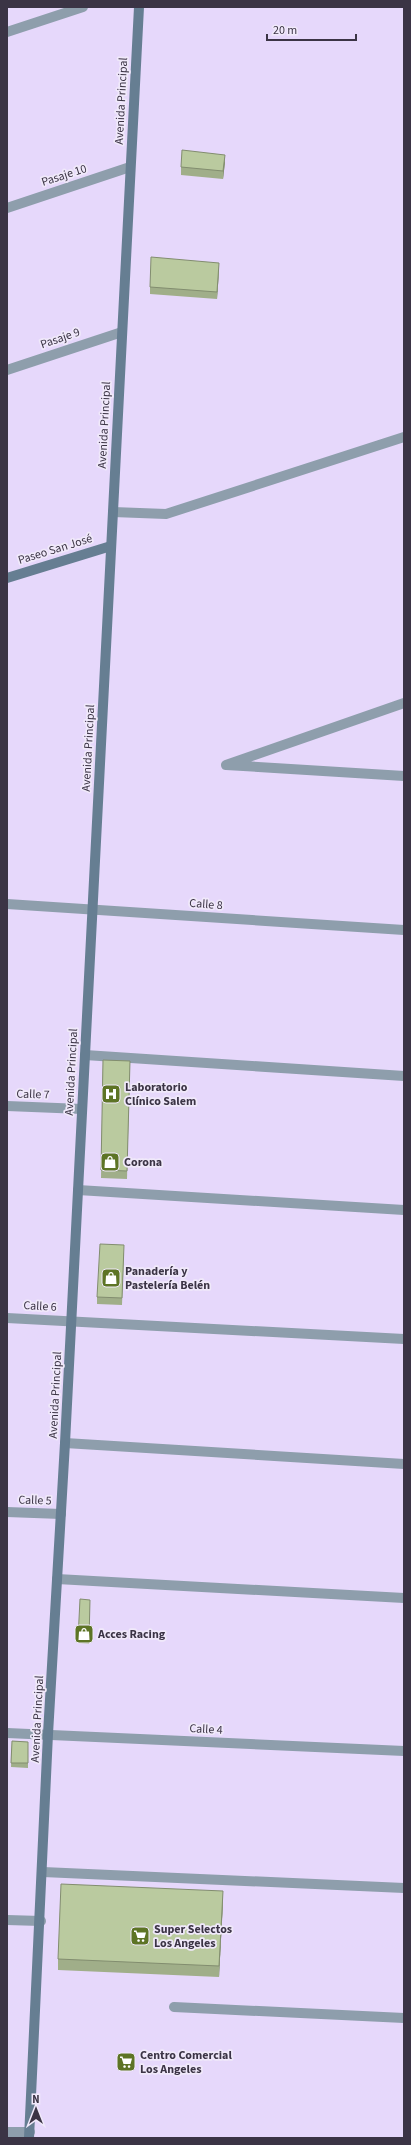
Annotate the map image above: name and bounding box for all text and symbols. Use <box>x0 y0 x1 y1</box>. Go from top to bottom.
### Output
scale bar <box>267 16 356 42</box>
text: 20 m <box>273 22 297 39</box>
street label: Avenida Principal <box>111 57 132 145</box>
street label: Pasaje 10 <box>39 160 89 191</box>
street label: Pasaje 9 <box>38 324 82 353</box>
street label: Avenida Principal <box>94 381 115 469</box>
street label: Paseo San José <box>16 530 94 569</box>
street label: Avenida Principal <box>78 704 99 792</box>
street label: Calle 8 <box>189 895 223 914</box>
street label: Avenida Principal <box>61 1028 82 1116</box>
place label: Laboratorio Clínico Salem <box>125 1079 196 1110</box>
hospital icon: Laboratorio Clínico Salem <box>100 1083 122 1105</box>
street label: Calle 7 <box>16 1085 50 1104</box>
shop icon: Corona <box>99 1151 121 1173</box>
place label: Corona <box>124 1154 162 1171</box>
place label: Panadería y Pastelería Belén <box>125 1263 210 1294</box>
shop icon: Panadería y Pastelería Belén <box>100 1267 122 1289</box>
street label: Calle 6 <box>23 1297 57 1316</box>
street label: Avenida Principal <box>45 1351 66 1439</box>
street label: Calle 5 <box>18 1491 52 1510</box>
shop icon: Acces Racing <box>73 1623 95 1645</box>
place label: Acces Racing <box>97 1626 166 1643</box>
street label: Avenida Principal <box>27 1675 48 1763</box>
street label: Calle 4 <box>189 1720 223 1739</box>
place label: Super Selectos Los Angeles <box>154 1921 232 1952</box>
supermarket icon: Super Selectos Los Angeles <box>129 1925 151 1947</box>
place label: Centro Comercial Los Angeles <box>140 2047 232 2078</box>
supermarket icon: Centro Comercial Los Angeles <box>115 2051 137 2073</box>
north arrow <box>16 2089 56 2129</box>
text: N <box>32 2092 40 2107</box>

